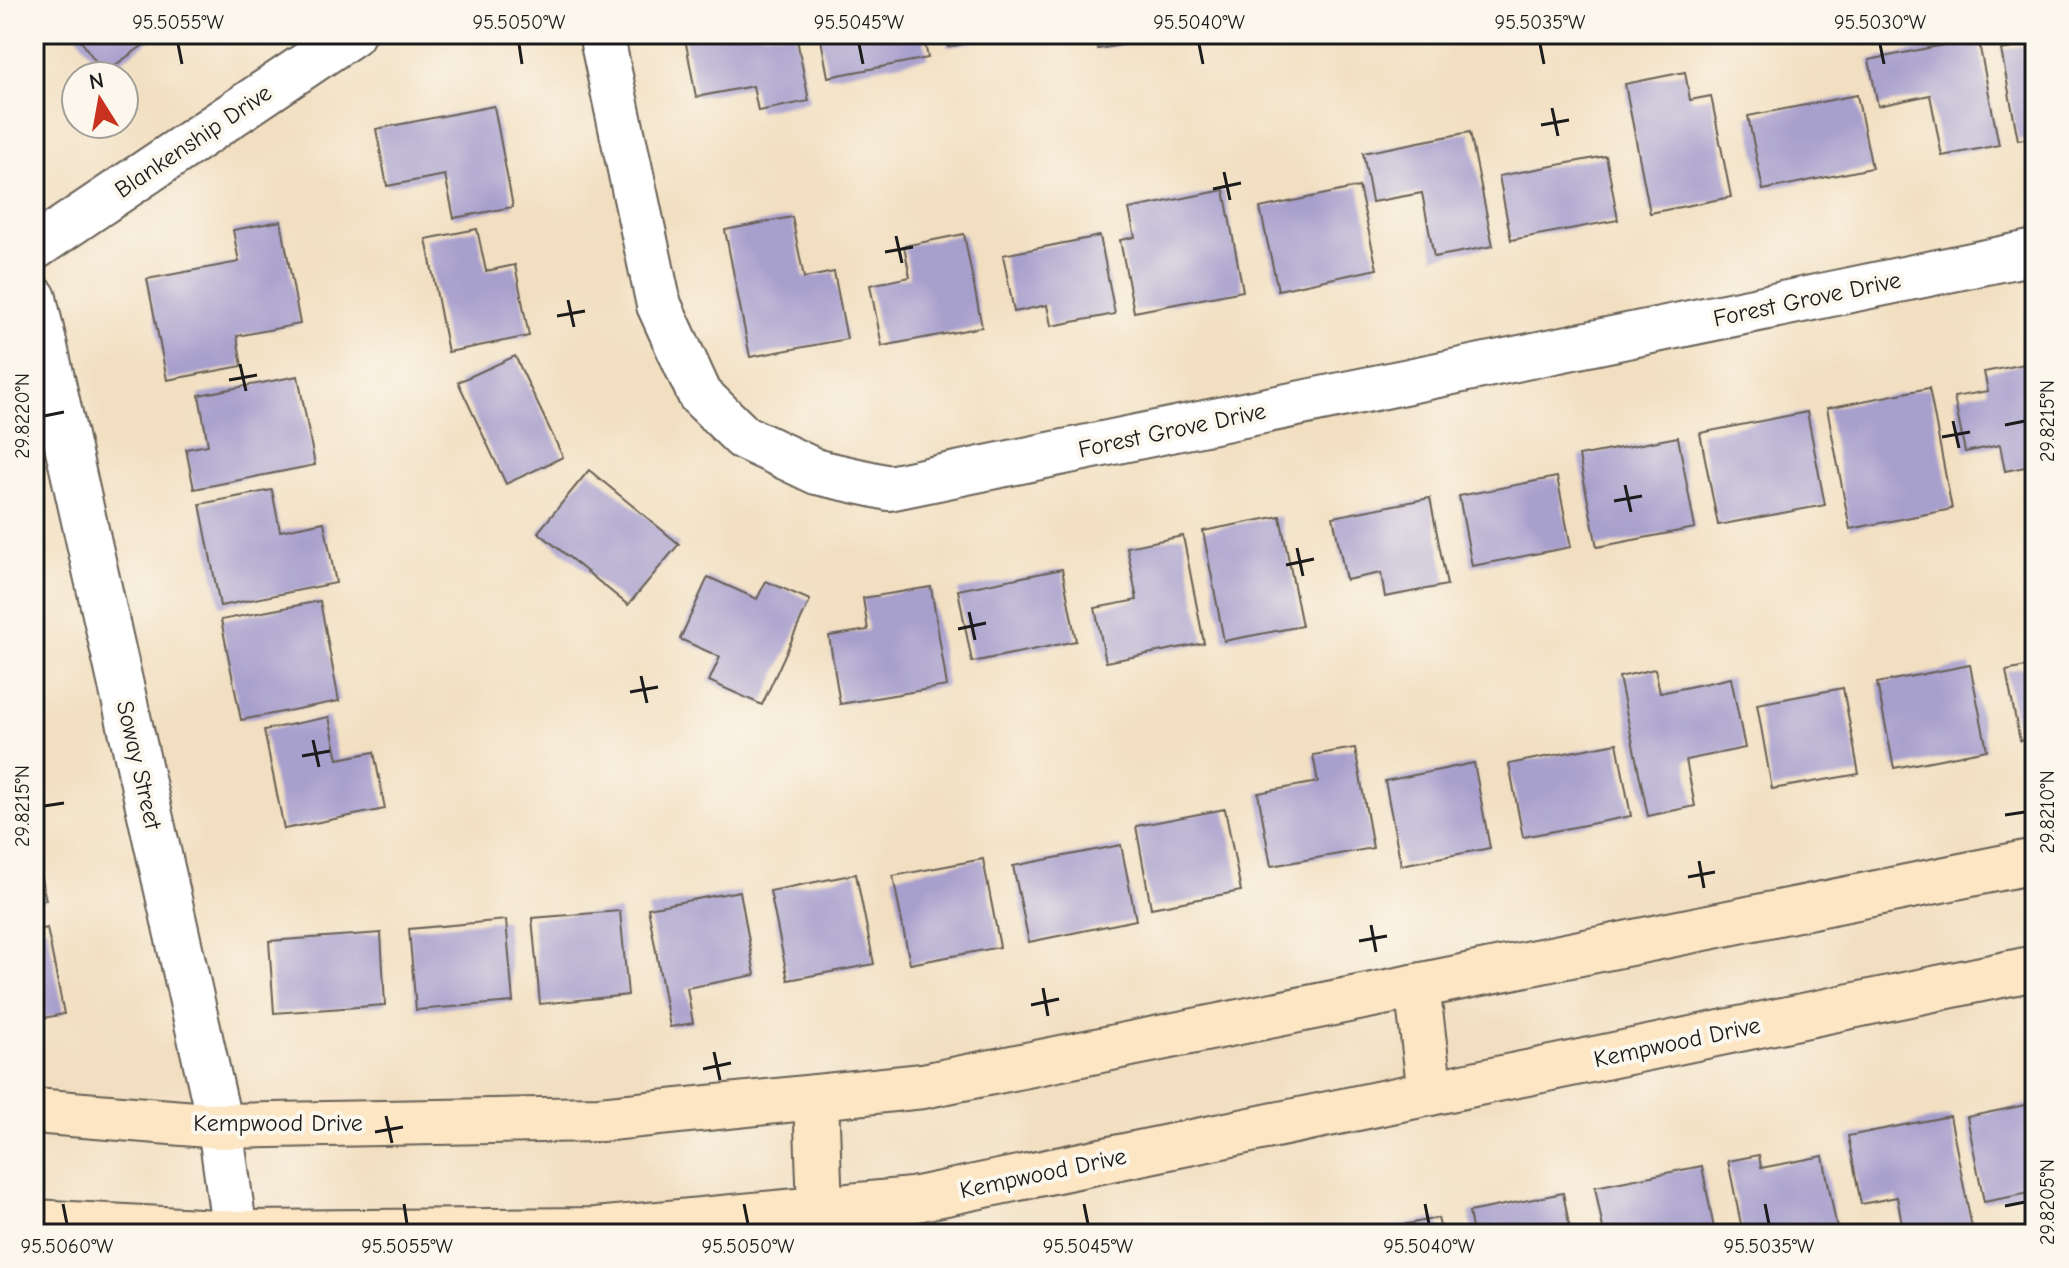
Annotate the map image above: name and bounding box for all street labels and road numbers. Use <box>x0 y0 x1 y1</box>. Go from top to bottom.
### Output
street label: Blankenship Drive <box>109 78 277 204</box>
street label: Forest Grove Drive <box>1711 265 1903 333</box>
street label: Forest Grove Drive <box>1076 396 1268 464</box>
street label: Soway Street <box>111 698 168 833</box>
street label: Kempwood Drive <box>1591 1011 1763 1073</box>
street label: Kempwood Drive <box>193 1109 363 1137</box>
street label: Kempwood Drive <box>957 1142 1129 1204</box>

